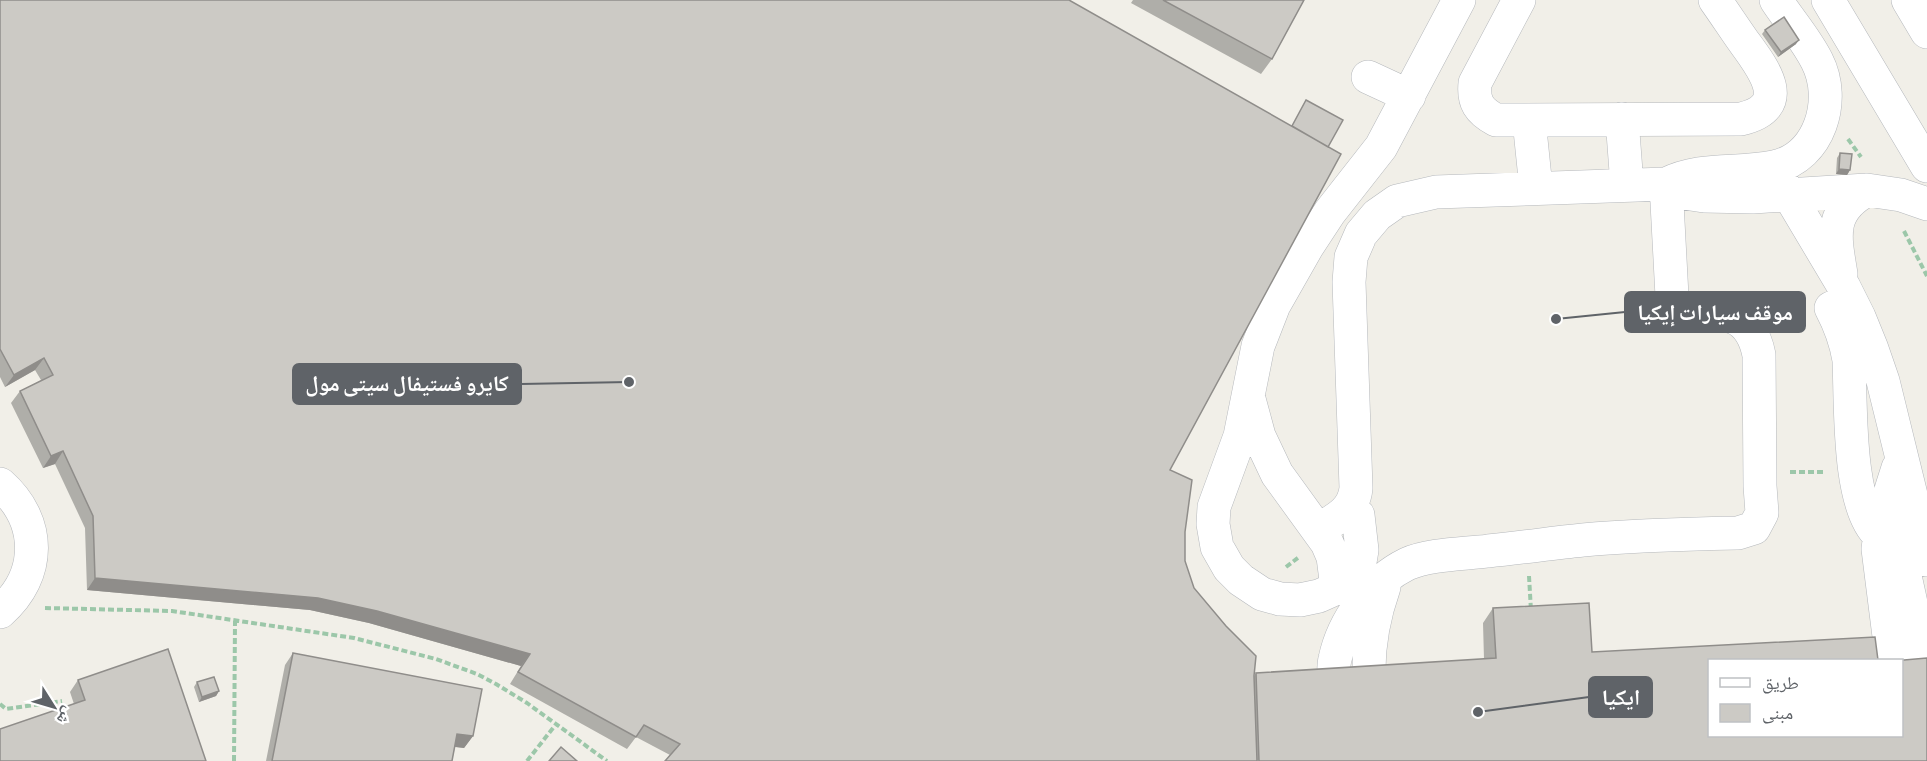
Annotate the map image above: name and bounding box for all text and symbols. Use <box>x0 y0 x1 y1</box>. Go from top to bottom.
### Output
callout: موقف سيارات إيكيا <box>1625 292 1805 332</box>
text: موقف سيارات إيكيا <box>1637 302 1793 327</box>
callout: كايرو فستيفال سيتى مول <box>293 364 521 404</box>
text: كايرو فستيفال سيتى مول <box>305 373 509 397</box>
legend <box>1708 659 1903 737</box>
text: طريق <box>1762 675 1799 694</box>
north arrow <box>24 677 84 737</box>
callout: ايكيا <box>1589 677 1652 717</box>
text: ايكيا <box>1602 687 1640 710</box>
text: ش <box>53 703 77 727</box>
text: مبنى <box>1762 705 1793 724</box>

